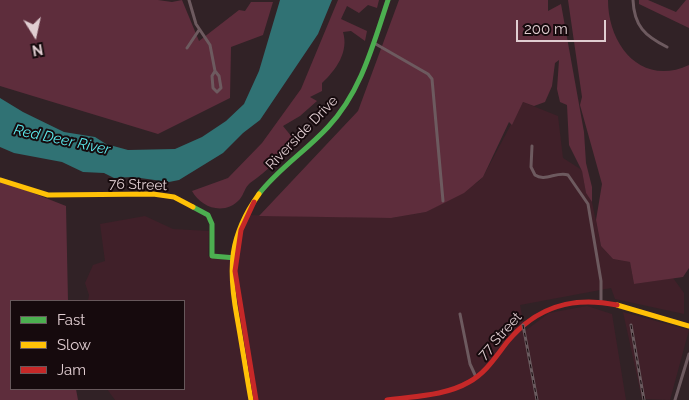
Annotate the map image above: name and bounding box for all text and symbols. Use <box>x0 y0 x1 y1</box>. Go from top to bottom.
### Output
north arrow <box>10 10 60 60</box>
scale bar <box>519 10 609 42</box>
text: 200 m <box>524 20 568 38</box>
text: N <box>31 41 44 59</box>
street label: Riverside Drive <box>263 93 341 173</box>
water label: Red Deer River <box>12 121 112 159</box>
street label: 76 Street <box>109 176 167 194</box>
legend <box>10 300 185 390</box>
street label: 77 Street <box>475 309 525 363</box>
text: Fast <box>57 311 85 329</box>
text: Slow <box>57 336 91 354</box>
text: Jam <box>57 361 86 379</box>

